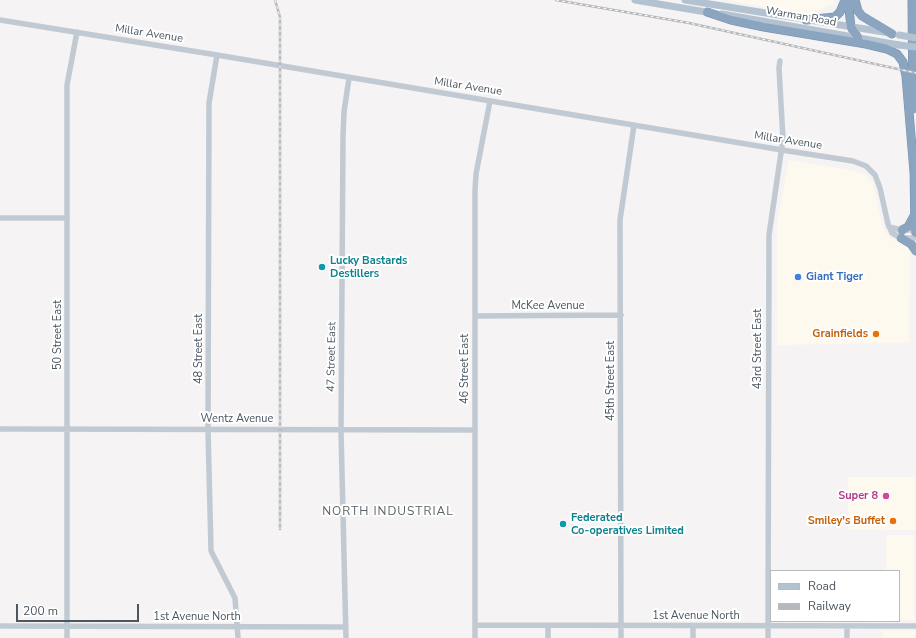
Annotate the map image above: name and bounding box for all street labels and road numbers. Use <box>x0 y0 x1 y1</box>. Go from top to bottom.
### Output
street label: Warman Road <box>765 4 837 30</box>
street label: Millar Avenue <box>114 22 184 46</box>
street label: Millar Avenue <box>433 75 503 99</box>
street label: Millar Avenue <box>753 129 823 153</box>
street label: McKee Avenue <box>511 299 585 313</box>
street label: 50 Street East <box>51 300 65 370</box>
street label: 43rd Street East <box>751 309 765 389</box>
street label: 48 Street East <box>192 314 206 384</box>
street label: 47 Street East <box>325 322 339 392</box>
street label: 46 Street East <box>458 334 472 404</box>
street label: 45th Street East <box>604 341 618 421</box>
street label: Wentz Avenue <box>201 412 273 426</box>
street label: 1st Avenue North <box>652 609 740 623</box>
street label: 1st Avenue North <box>153 610 241 624</box>

